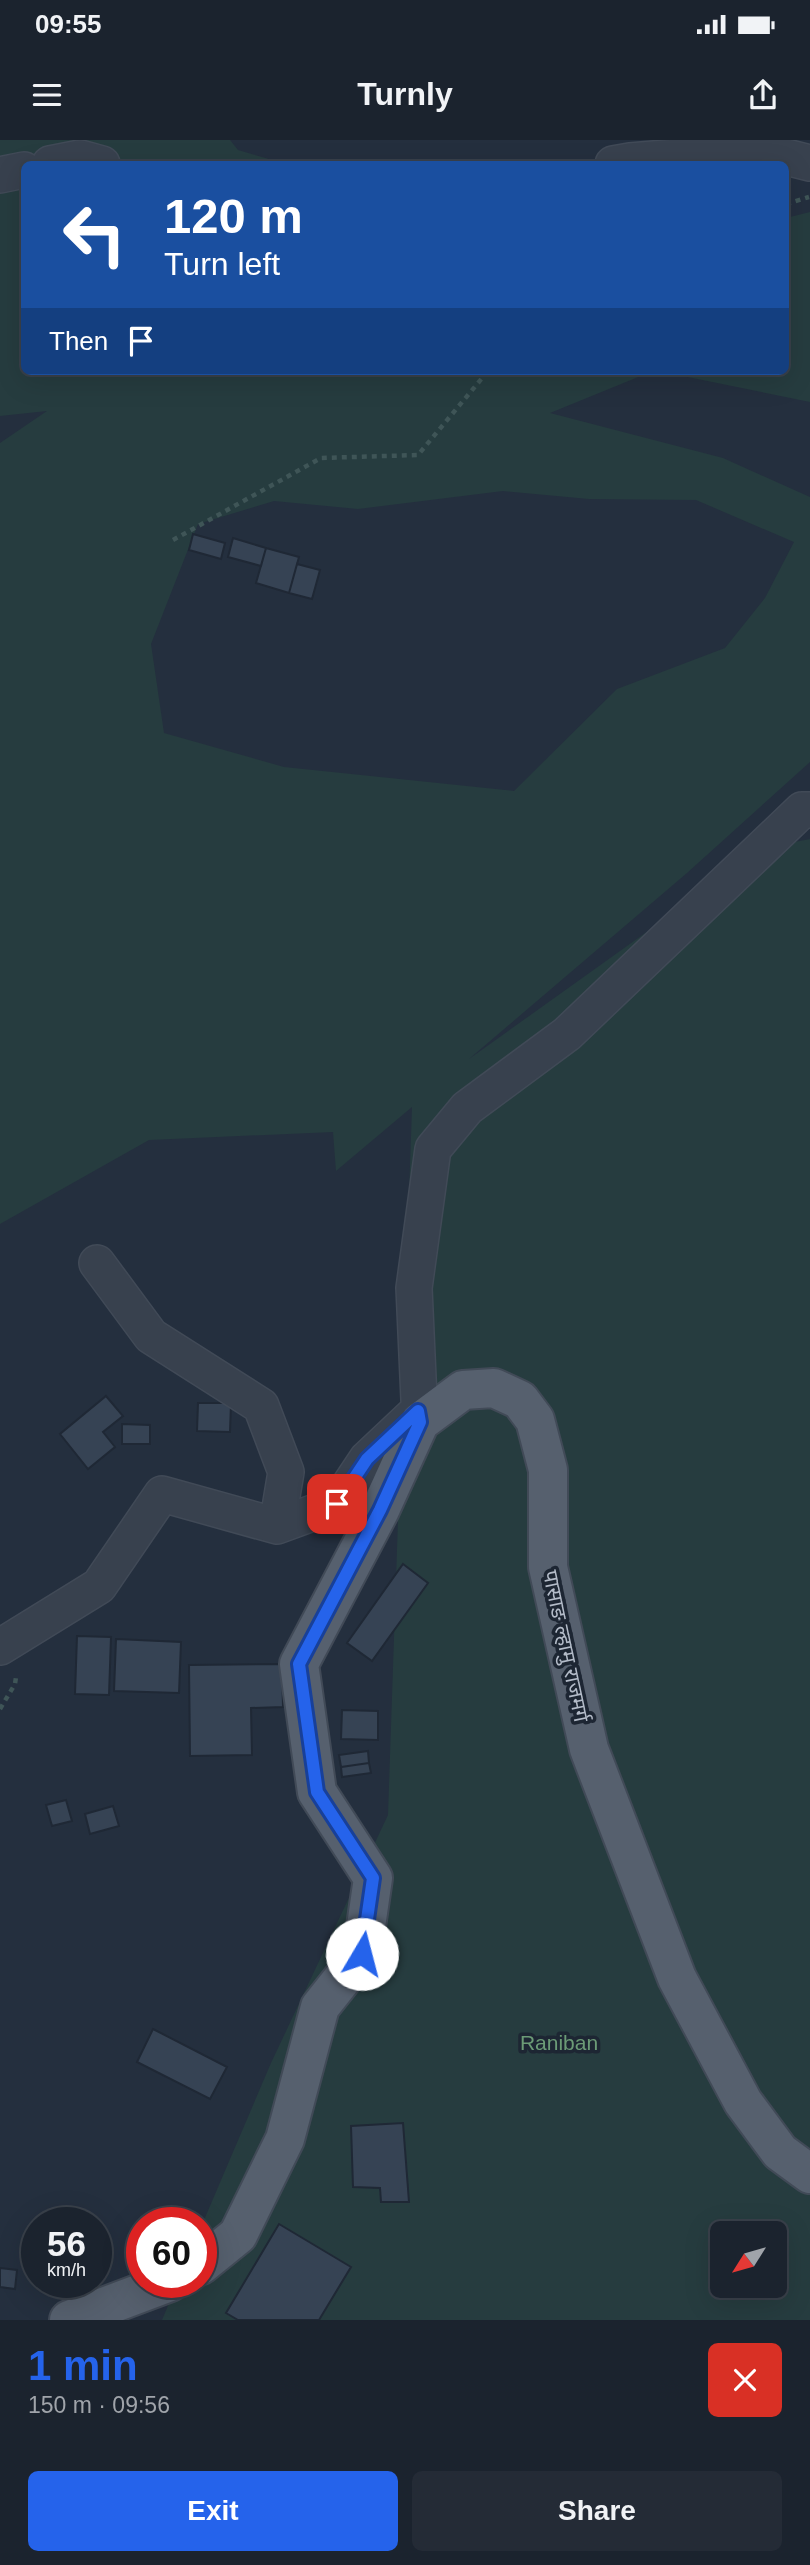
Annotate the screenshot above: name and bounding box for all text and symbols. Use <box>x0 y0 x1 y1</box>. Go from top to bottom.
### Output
text: 09:55 <box>35 9 102 39</box>
icon: menu <box>28 76 66 114</box>
text: Turnly <box>357 76 453 112</box>
icon: share <box>744 76 782 114</box>
icon: left <box>49 189 140 280</box>
text: 120 m <box>164 189 303 243</box>
text: Turn left <box>164 246 280 282</box>
icon: arrive <box>122 322 160 360</box>
text: Then <box>49 326 108 356</box>
pin <box>307 1474 367 1534</box>
icon: arrive <box>318 1485 356 1523</box>
street label: पासाङ ल्हामु राजमर्ग <box>537 1568 594 1725</box>
position arrow <box>325 1917 399 1991</box>
park label: Raniban <box>520 2031 598 2054</box>
speed limit sign: 60 <box>126 2207 217 2298</box>
north arrow <box>710 2221 788 2298</box>
map controls <box>710 2221 787 2298</box>
text: 56 <box>47 2224 86 2263</box>
text: km/h <box>47 2260 86 2280</box>
text: 1 min <box>28 2342 138 2389</box>
button: close <box>708 2343 782 2417</box>
text: 150 m · 09:56 <box>28 2392 170 2418</box>
button: Exit <box>28 2471 398 2551</box>
button: Share <box>412 2471 782 2551</box>

